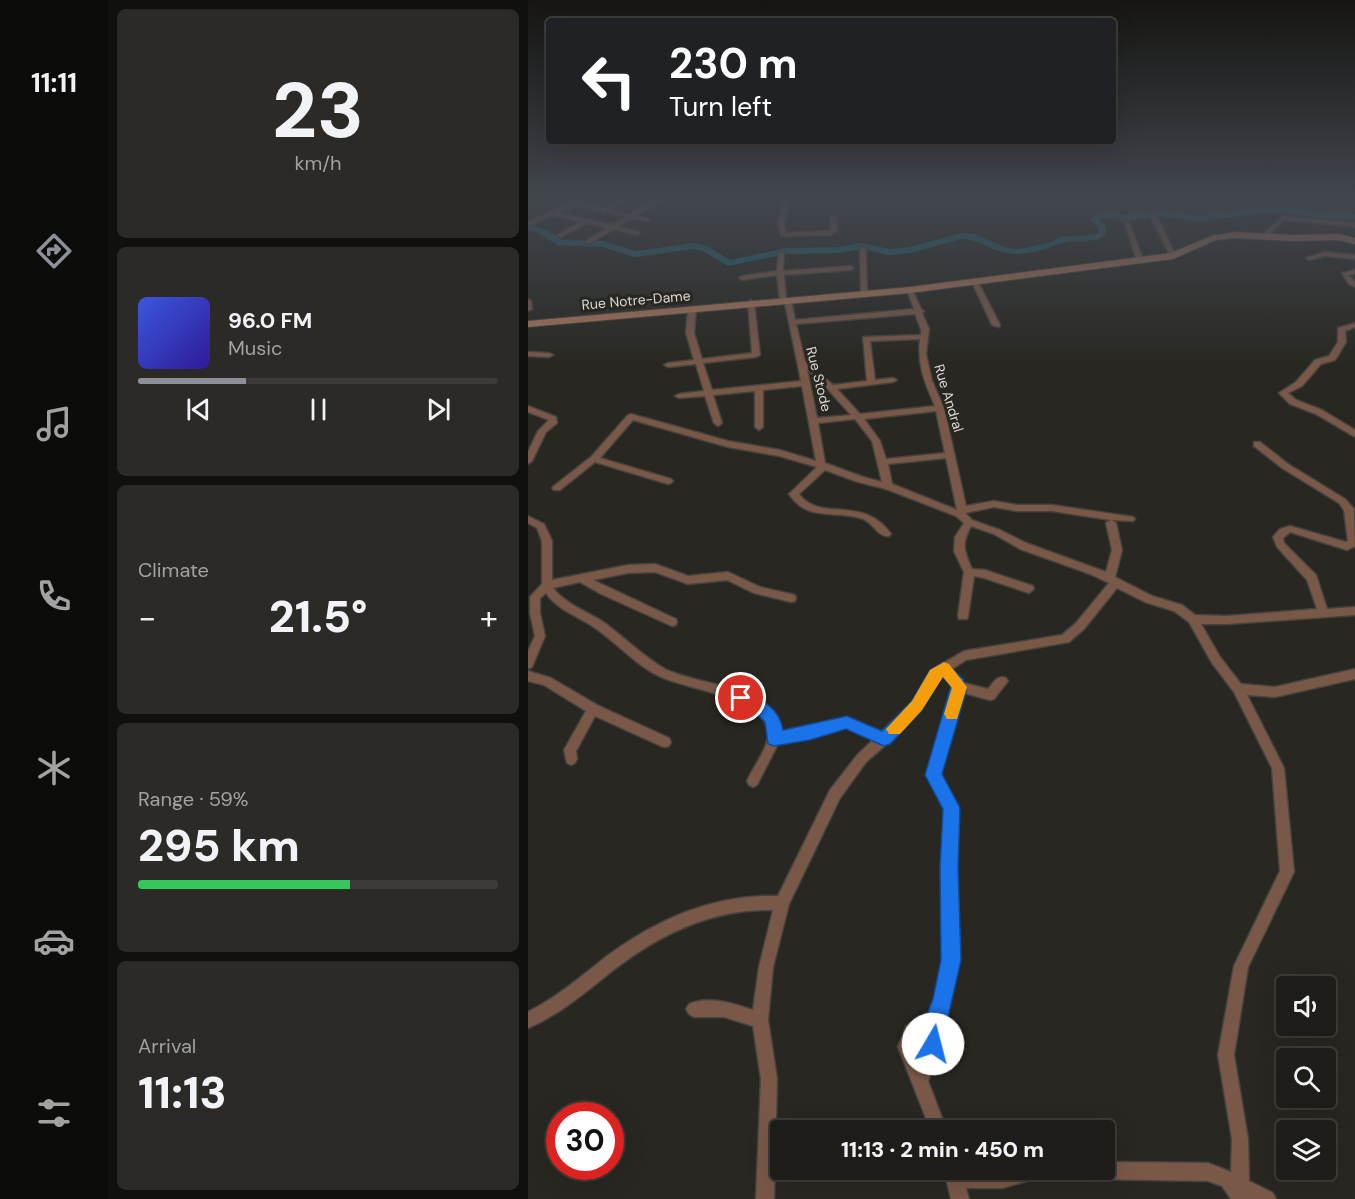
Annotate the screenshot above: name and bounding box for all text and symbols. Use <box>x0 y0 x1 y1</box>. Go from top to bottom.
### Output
text: 230 m <box>669 36 798 91</box>
icon: left <box>570 42 648 120</box>
text: 23 <box>272 60 364 161</box>
text: 11:11 <box>31 65 77 100</box>
text: Turn left <box>669 89 772 124</box>
text: km/h <box>294 150 342 176</box>
icon: directions <box>33 230 75 272</box>
street label: Rue Notre-Dame <box>581 286 691 314</box>
text: 96.0 FM <box>228 306 312 335</box>
text: Music <box>228 335 283 361</box>
street label: Rue Stode <box>802 345 836 413</box>
street label: Rue Andral <box>930 362 968 434</box>
icon: previous <box>182 393 215 426</box>
icon: pause <box>302 393 335 426</box>
icon: next <box>422 393 455 426</box>
icon: music <box>33 403 75 445</box>
text: Climate <box>138 557 209 583</box>
icon: phone <box>33 575 75 617</box>
text: 21.5° <box>269 587 367 646</box>
text: − <box>138 596 156 639</box>
text: + <box>480 596 498 639</box>
pin <box>715 672 766 723</box>
icon: arrive <box>724 681 757 714</box>
icon: climate <box>33 747 75 789</box>
text: Range · 59% <box>138 786 249 812</box>
text: 295 km <box>138 816 300 875</box>
icon: car <box>33 920 75 962</box>
map controls <box>1276 976 1336 1180</box>
button: sound <box>1276 976 1336 1036</box>
position arrow <box>901 1012 965 1076</box>
text: Arrival <box>138 1033 196 1059</box>
button: search <box>1276 1048 1336 1108</box>
text: 11:13 <box>138 1063 227 1122</box>
icon: filters <box>33 1092 75 1134</box>
speed limit sign: 30 <box>546 1102 624 1180</box>
button: layers <box>1276 1120 1336 1180</box>
text: 11:13 · 2 min · 450 m <box>841 1135 1044 1164</box>

